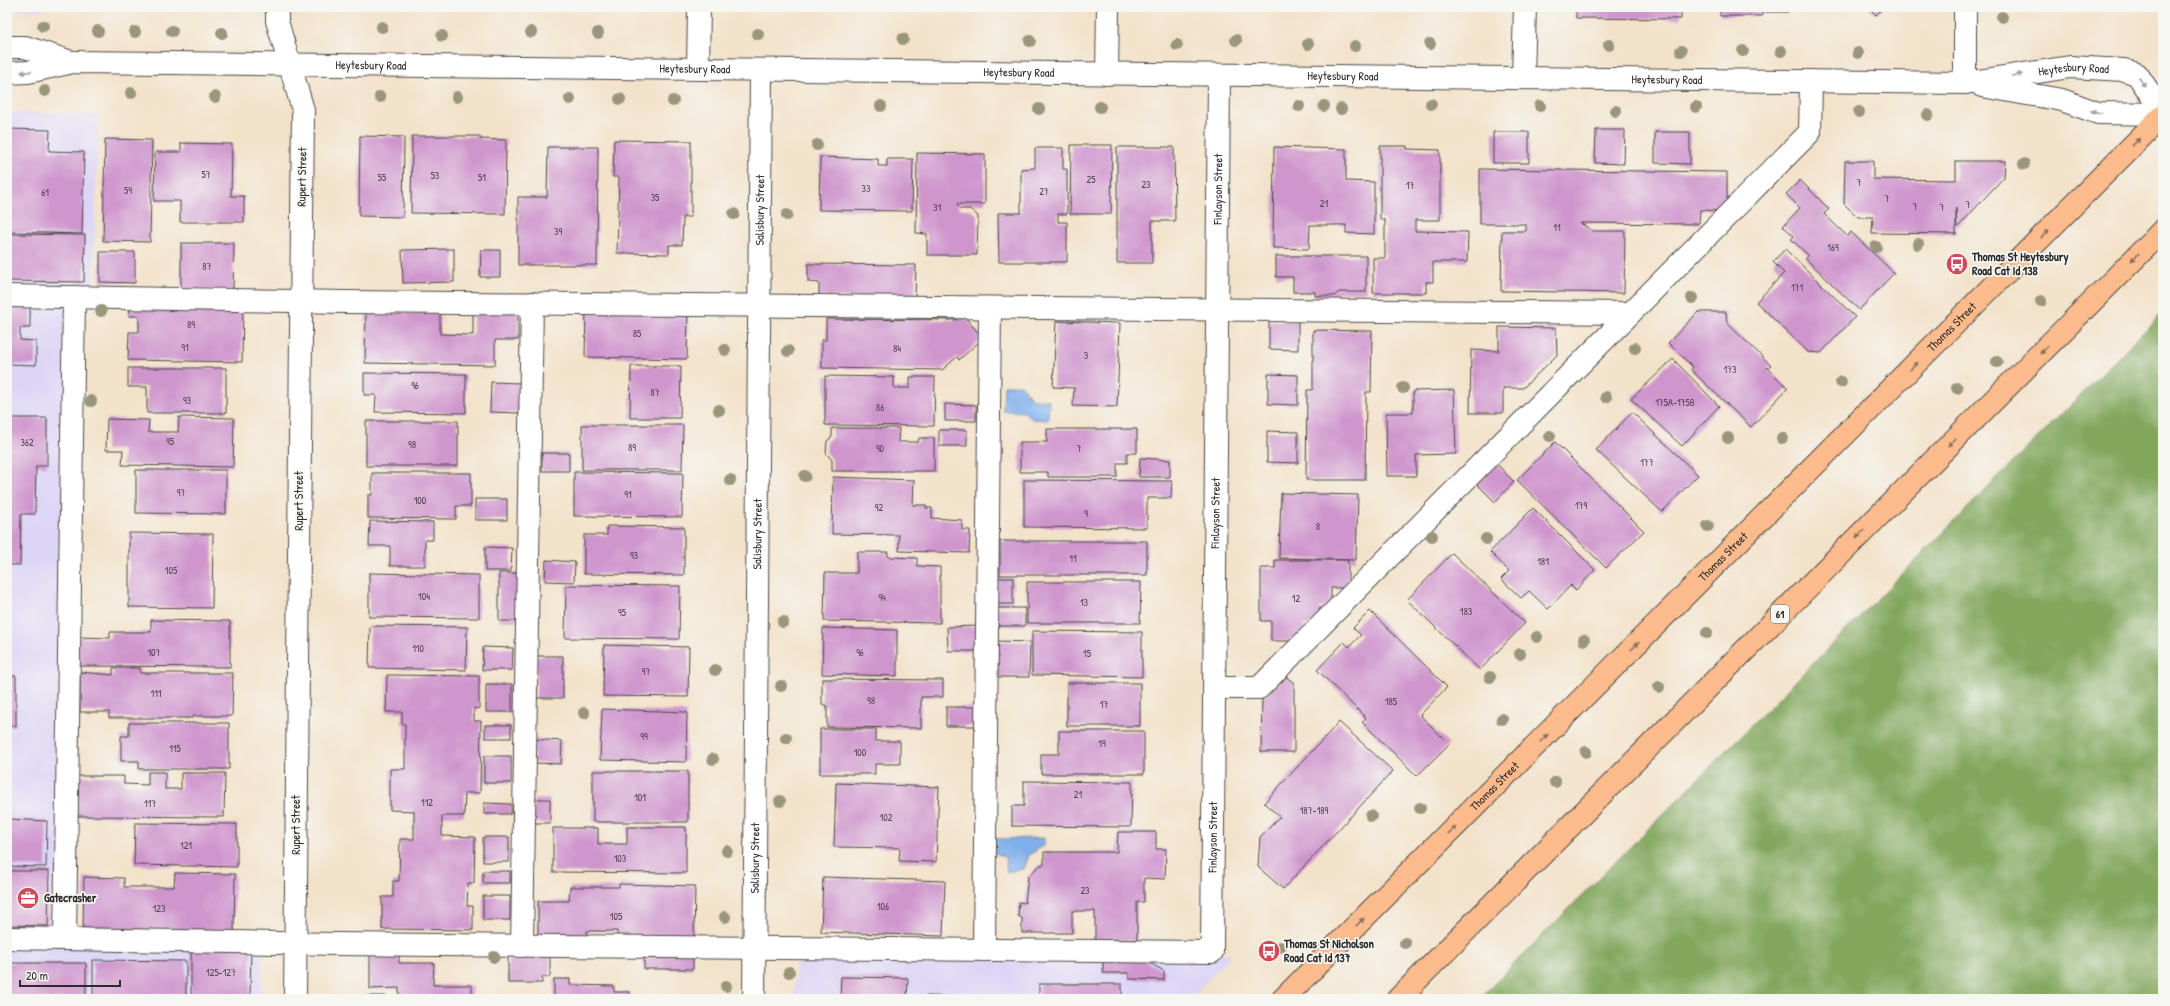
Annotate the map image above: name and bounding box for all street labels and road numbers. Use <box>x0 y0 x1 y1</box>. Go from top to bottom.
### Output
street label: Heytesbury Road <box>335 56 407 74</box>
street label: Heytesbury Road <box>2037 58 2110 80</box>
street label: Heytesbury Road <box>659 60 731 77</box>
street label: Heytesbury Road <box>983 63 1055 81</box>
street label: Heytesbury Road <box>1307 67 1379 84</box>
street label: Heytesbury Road <box>1631 70 1703 88</box>
street label: Rupert Street <box>292 146 311 207</box>
street label: Finlayson Street <box>1209 153 1226 226</box>
street label: Salisbury Street <box>751 174 768 246</box>
street label: Thomas Street <box>1923 298 1981 355</box>
street label: Rupert Street <box>290 470 307 531</box>
street label: Finlayson Street <box>1206 477 1224 550</box>
street label: Salisbury Street <box>748 498 766 570</box>
street label: Thomas Street <box>1694 527 1752 585</box>
road number: 61 <box>1771 605 1789 623</box>
street label: Thomas Street <box>1466 757 1523 815</box>
street label: Rupert Street <box>287 794 304 855</box>
street label: Finlayson Street <box>1204 801 1221 874</box>
street label: Salisbury Street <box>746 822 763 894</box>

